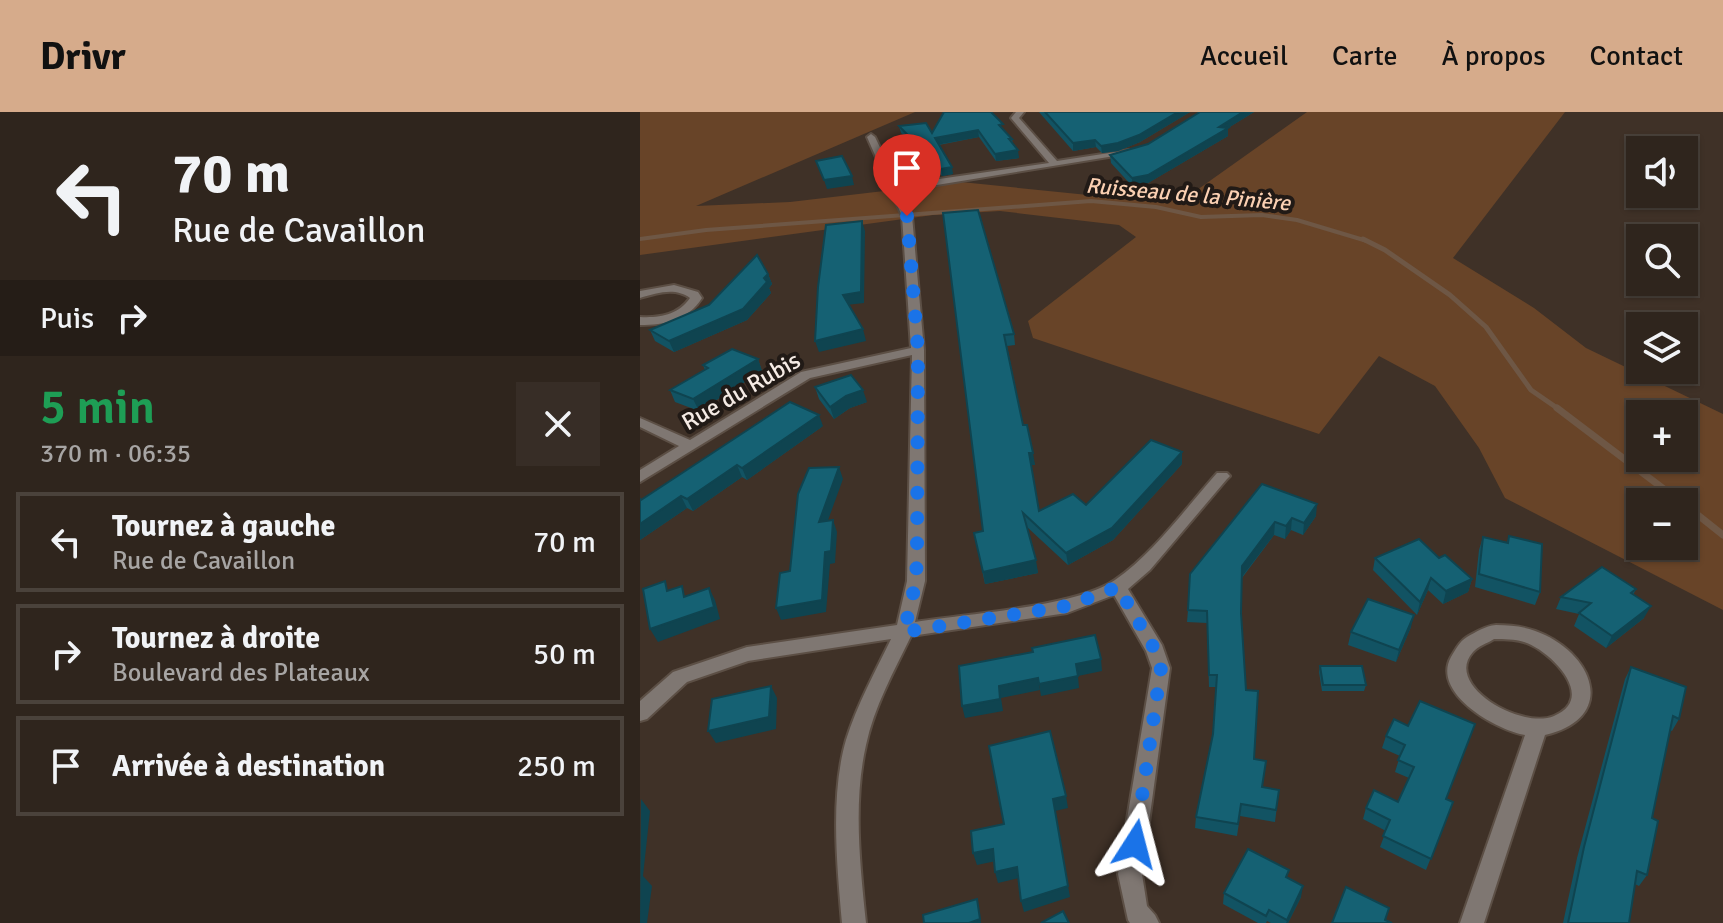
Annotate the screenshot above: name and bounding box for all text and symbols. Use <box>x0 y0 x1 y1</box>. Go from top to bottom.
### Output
text: Drivr <box>40 33 126 80</box>
text: Accueil <box>1200 39 1288 73</box>
text: Carte <box>1332 39 1397 73</box>
text: À propos <box>1441 39 1546 73</box>
text: Contact <box>1590 39 1683 73</box>
pin <box>873 134 941 216</box>
map controls <box>1626 136 1698 560</box>
button: sound <box>1626 136 1698 208</box>
text: 70 m <box>172 139 290 208</box>
icon: left <box>40 144 144 248</box>
icon: arrive <box>885 146 929 190</box>
water label: Ruisseau de la Pinière <box>1085 172 1292 216</box>
text: Rue de Cavaillon <box>172 208 426 253</box>
button: search <box>1626 224 1698 296</box>
icon: right <box>110 296 154 340</box>
text: Puis <box>40 300 94 337</box>
button: layers <box>1626 312 1698 384</box>
street label: Rue du Rubis <box>676 345 806 437</box>
text: 5 min <box>40 378 155 437</box>
button: close <box>516 382 600 466</box>
button: + <box>1626 400 1698 472</box>
text: 370 m · 06:35 <box>40 438 191 470</box>
button: − <box>1626 488 1698 560</box>
text: Tournez à gauche <box>112 508 335 545</box>
icon: left <box>44 520 88 564</box>
text: 70 m <box>533 524 596 561</box>
text: Rue de Cavaillon <box>112 545 295 577</box>
text: Tournez à droite <box>112 620 320 657</box>
icon: right <box>44 632 88 676</box>
text: 50 m <box>533 636 596 673</box>
text: Boulevard des Plateaux <box>112 657 370 689</box>
icon: arrive <box>44 744 88 788</box>
text: Arrivée à destination <box>112 748 385 785</box>
text: 250 m <box>517 748 596 785</box>
position arrow <box>1093 802 1177 886</box>

